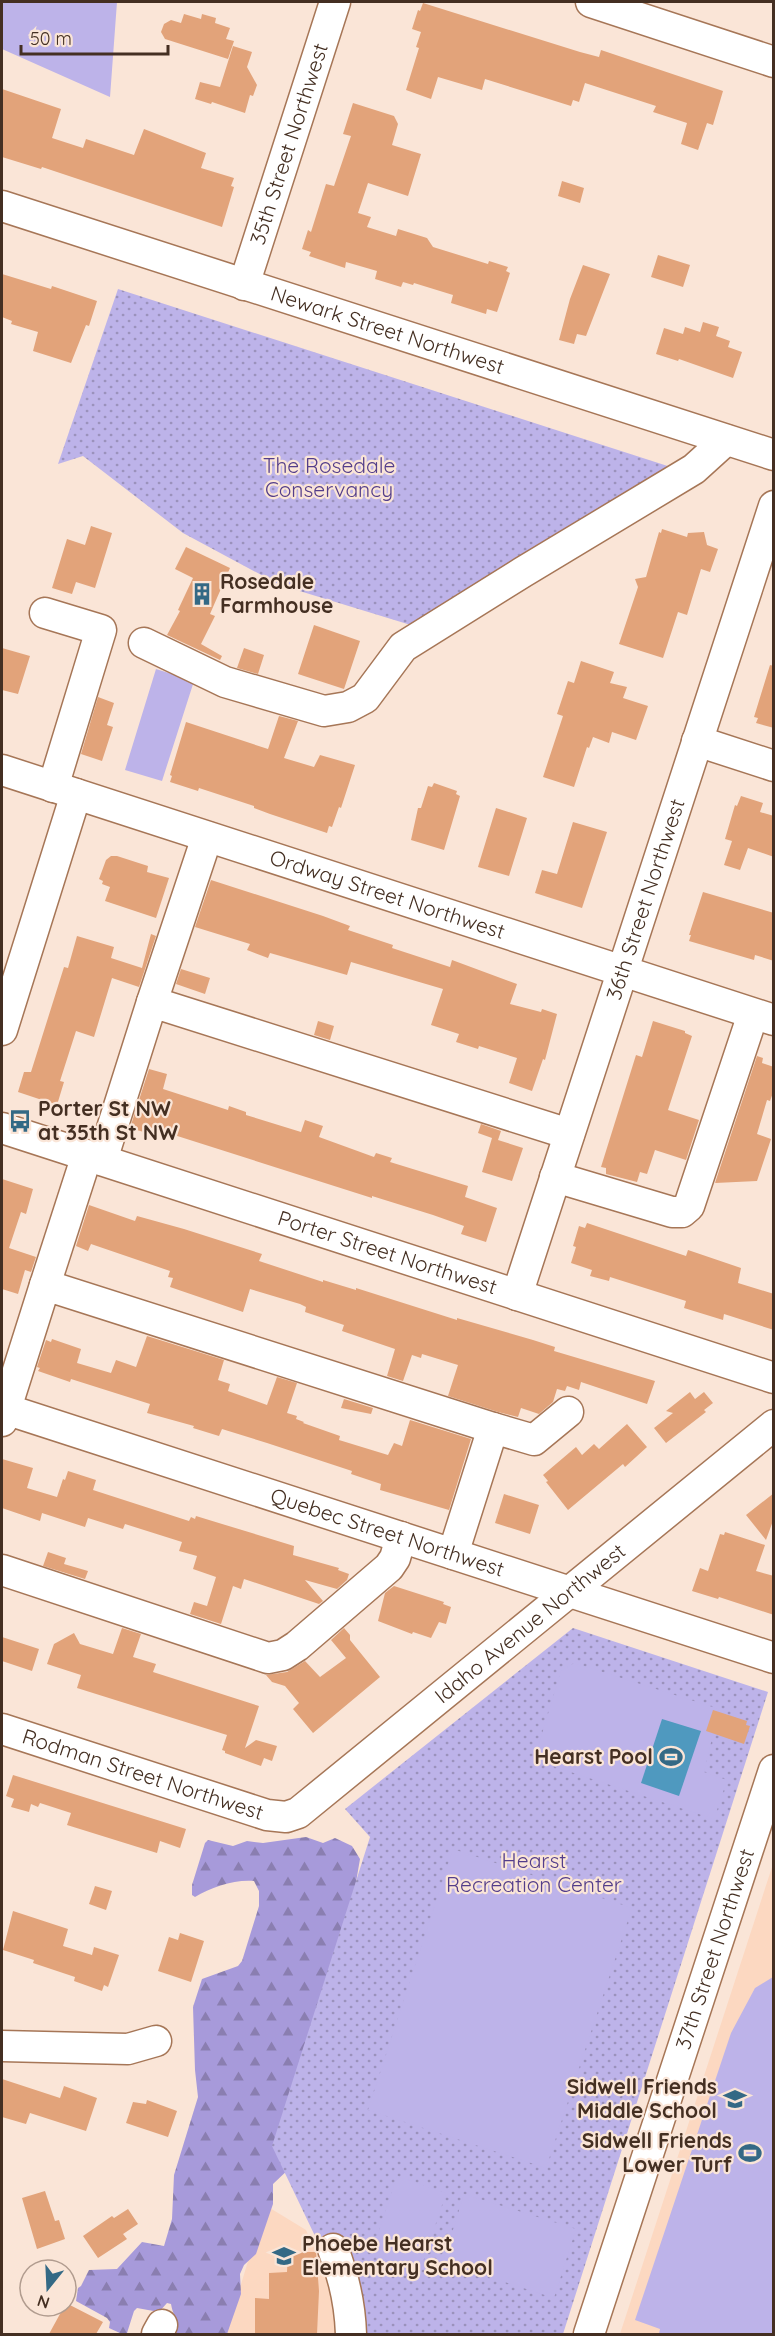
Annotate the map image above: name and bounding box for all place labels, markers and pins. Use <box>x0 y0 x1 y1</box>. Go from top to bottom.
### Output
place label: Rosedale Farmhouse <box>220 568 333 618</box>
building icon: Rosedale Farmhouse <box>189 581 215 607</box>
place label: Porter St NW at 35th St NW <box>38 1095 178 1145</box>
bus stop icon: Porter St NW at 35th St NW <box>7 1108 33 1134</box>
place label: Hearst Pool <box>534 1743 653 1769</box>
sports icon: Hearst Pool <box>658 1744 684 1770</box>
place label: Sidwell Friends Middle School <box>567 2073 717 2123</box>
school or university icon: Sidwell Friends Middle School <box>722 2086 748 2112</box>
place label: Sidwell Friends Lower Turf <box>582 2127 733 2177</box>
sports icon: Sidwell Friends Lower Turf <box>737 2140 763 2166</box>
place label: Phoebe Hearst Elementary School <box>302 2230 493 2280</box>
school or university icon: Phoebe Hearst Elementary School <box>271 2243 297 2269</box>

